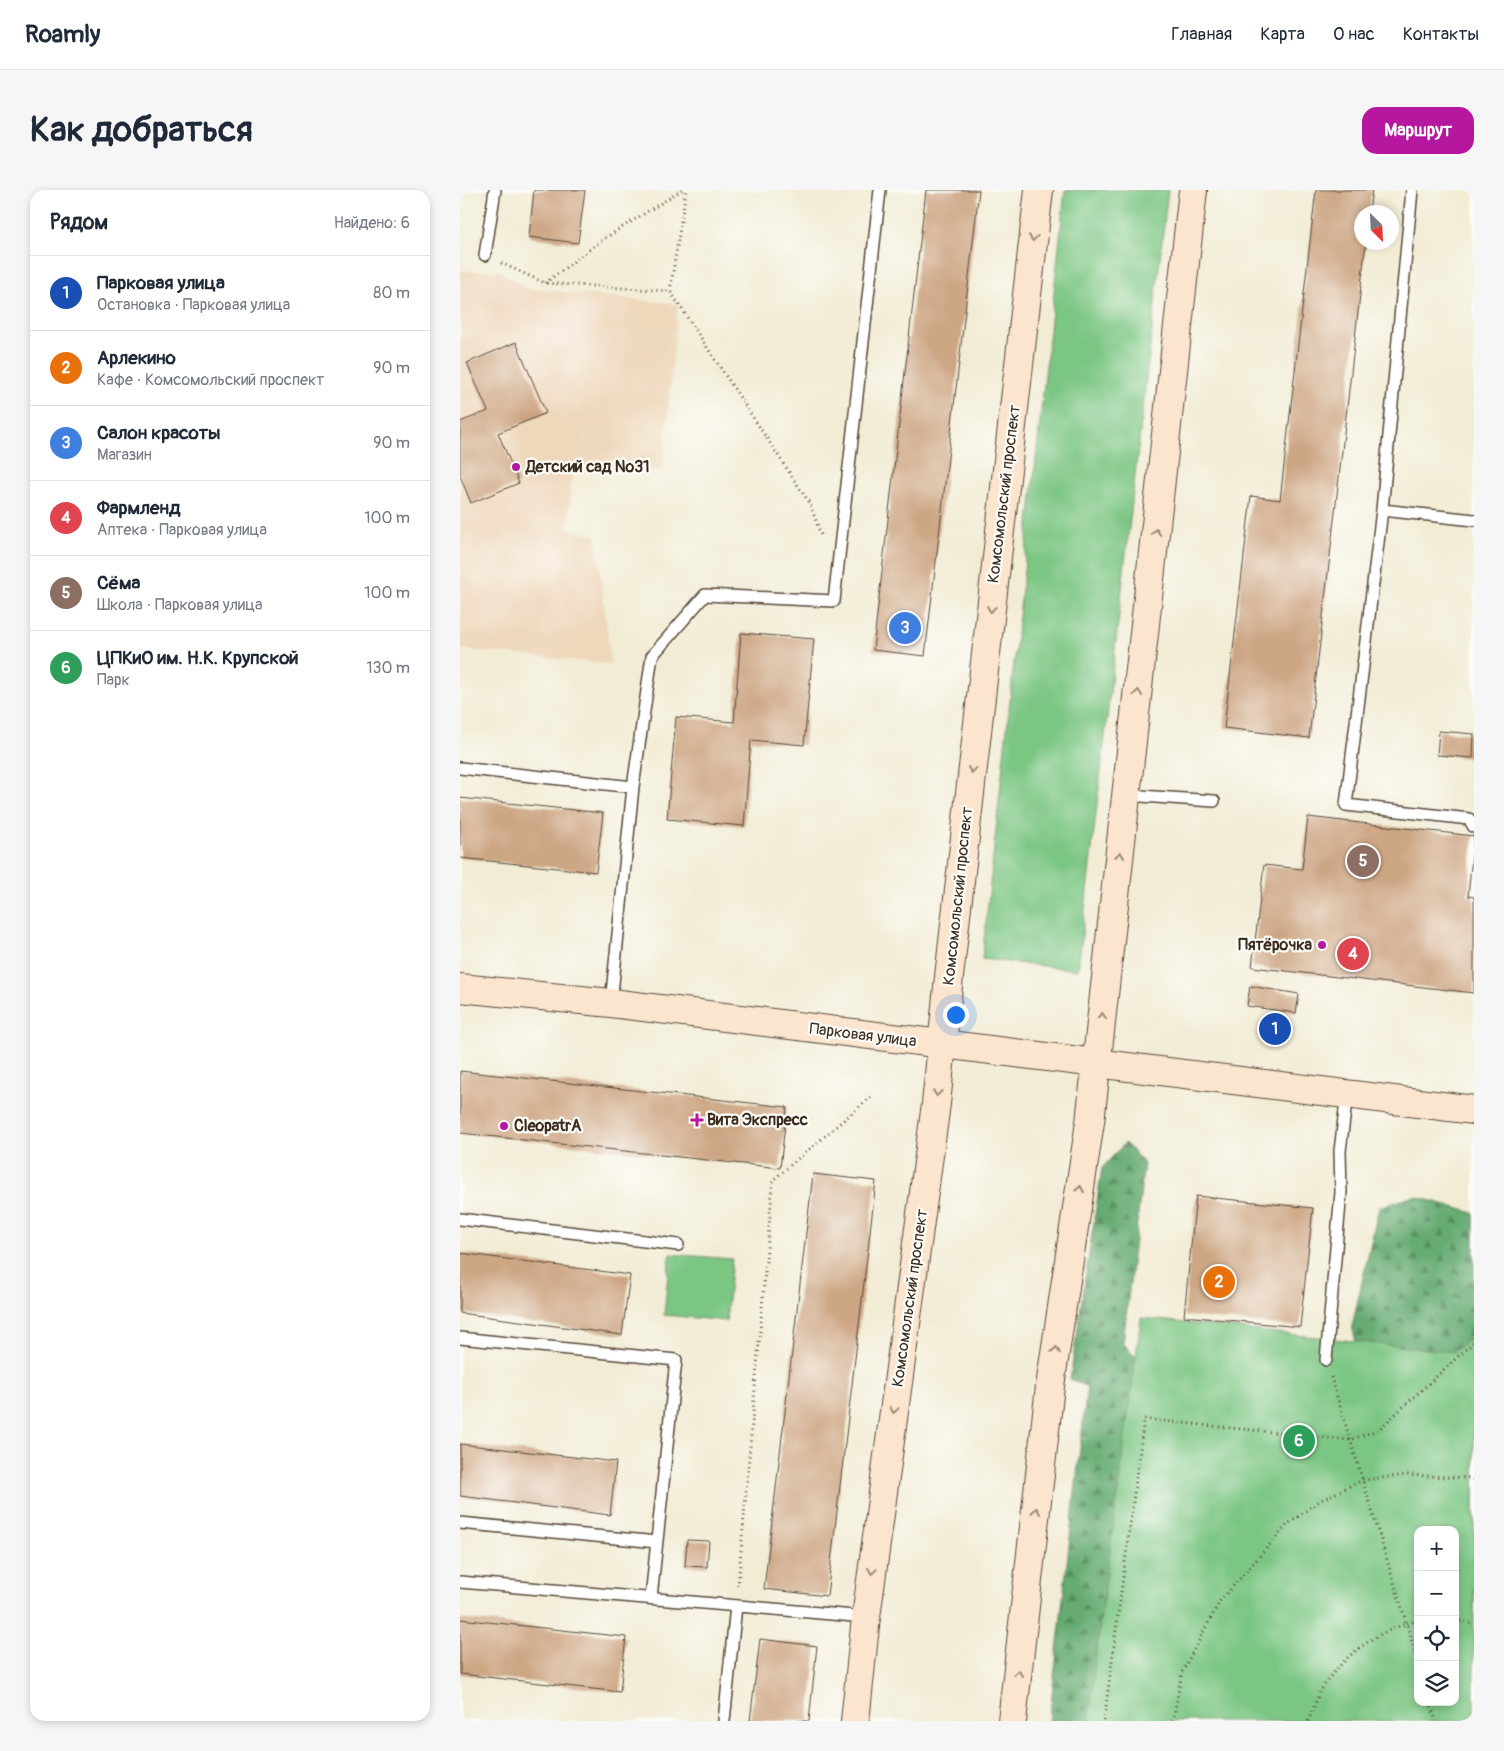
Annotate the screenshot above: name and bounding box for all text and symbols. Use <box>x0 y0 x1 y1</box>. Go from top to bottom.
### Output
text: Roamly <box>25 20 100 49</box>
text: Главная <box>1171 23 1232 46</box>
text: Карта <box>1260 23 1305 46</box>
text: О нас <box>1333 23 1375 46</box>
text: Контакты <box>1403 23 1479 46</box>
button: Маршрут <box>1362 107 1474 154</box>
text: Как добраться <box>30 108 253 152</box>
north arrow <box>1354 205 1399 250</box>
text: Рядом <box>50 209 108 236</box>
text: Найдено: 6 <box>334 213 410 233</box>
one-way arrow <box>1028 235 1039 243</box>
text: Парковая улица <box>97 271 225 295</box>
text: 1 <box>63 283 69 303</box>
text: 80 m <box>373 283 410 303</box>
text: Остановка · Парковая улица <box>97 295 290 315</box>
text: Арлекино <box>97 346 176 370</box>
text: 2 <box>62 358 70 378</box>
text: 90 m <box>373 358 410 378</box>
text: Кафе · Комсомольский проспект <box>97 370 324 390</box>
street label: Комсомольский проспект <box>983 404 1025 584</box>
text: Салон красоты <box>97 421 221 445</box>
text: 3 <box>62 433 70 453</box>
text: 90 m <box>373 433 410 453</box>
text: Магазин <box>97 445 152 465</box>
place label: Детский сад №31 <box>525 457 649 477</box>
marker: Детский сад №31 <box>510 461 522 473</box>
text: Фармленд <box>97 496 180 520</box>
text: 4 <box>61 508 71 528</box>
text: 100 m <box>364 508 410 528</box>
text: Аптека · Парковая улица <box>97 520 267 540</box>
one-way arrow <box>1150 527 1161 535</box>
text: Сёма <box>97 571 140 595</box>
text: 5 <box>62 583 70 603</box>
text: 100 m <box>364 583 410 603</box>
text: Школа · Парковая улица <box>97 595 263 615</box>
one-way arrow <box>986 605 997 613</box>
pin: 3 <box>889 609 921 647</box>
text: ЦПКиО им. Н.К. Крупской <box>97 646 299 670</box>
text: 6 <box>61 658 71 678</box>
text: 130 m <box>366 658 410 678</box>
text: Парк <box>97 670 130 690</box>
one-way arrow <box>1132 689 1143 697</box>
one-way arrow <box>967 766 978 774</box>
street label: Комсомольский проспект <box>939 806 977 986</box>
pin: 5 <box>1347 842 1379 880</box>
one-way arrow <box>1114 850 1125 858</box>
place label: Пятёрочка <box>1238 935 1313 955</box>
pin: 4 <box>1337 935 1369 973</box>
marker: Пятёрочка <box>1316 939 1328 951</box>
your location <box>943 1002 969 1028</box>
pin: 1 <box>1259 1010 1291 1048</box>
one-way arrow <box>1096 1012 1107 1020</box>
street label: Парковая улица <box>808 1019 918 1051</box>
one-way arrow <box>932 1089 943 1097</box>
place label: Вита Экспресс <box>707 1110 808 1130</box>
marker: Вита Экспресс <box>691 1114 703 1126</box>
place label: CleopatrA <box>514 1116 582 1136</box>
marker: CleopatrA <box>498 1120 510 1132</box>
one-way arrow <box>1075 1185 1085 1193</box>
street label: Комсомольский проспект <box>888 1208 932 1388</box>
pin: 2 <box>1203 1263 1235 1301</box>
one-way arrow <box>1050 1345 1061 1353</box>
one-way arrow <box>890 1406 900 1414</box>
pin: 6 <box>1283 1422 1315 1460</box>
one-way arrow <box>1030 1507 1041 1515</box>
map controls <box>1414 1526 1459 1706</box>
button: + <box>1414 1526 1459 1571</box>
one-way arrow <box>868 1567 878 1575</box>
button: − <box>1414 1571 1459 1616</box>
button: locate <box>1414 1616 1459 1661</box>
button: layers <box>1414 1661 1459 1706</box>
one-way arrow <box>1012 1668 1023 1676</box>

